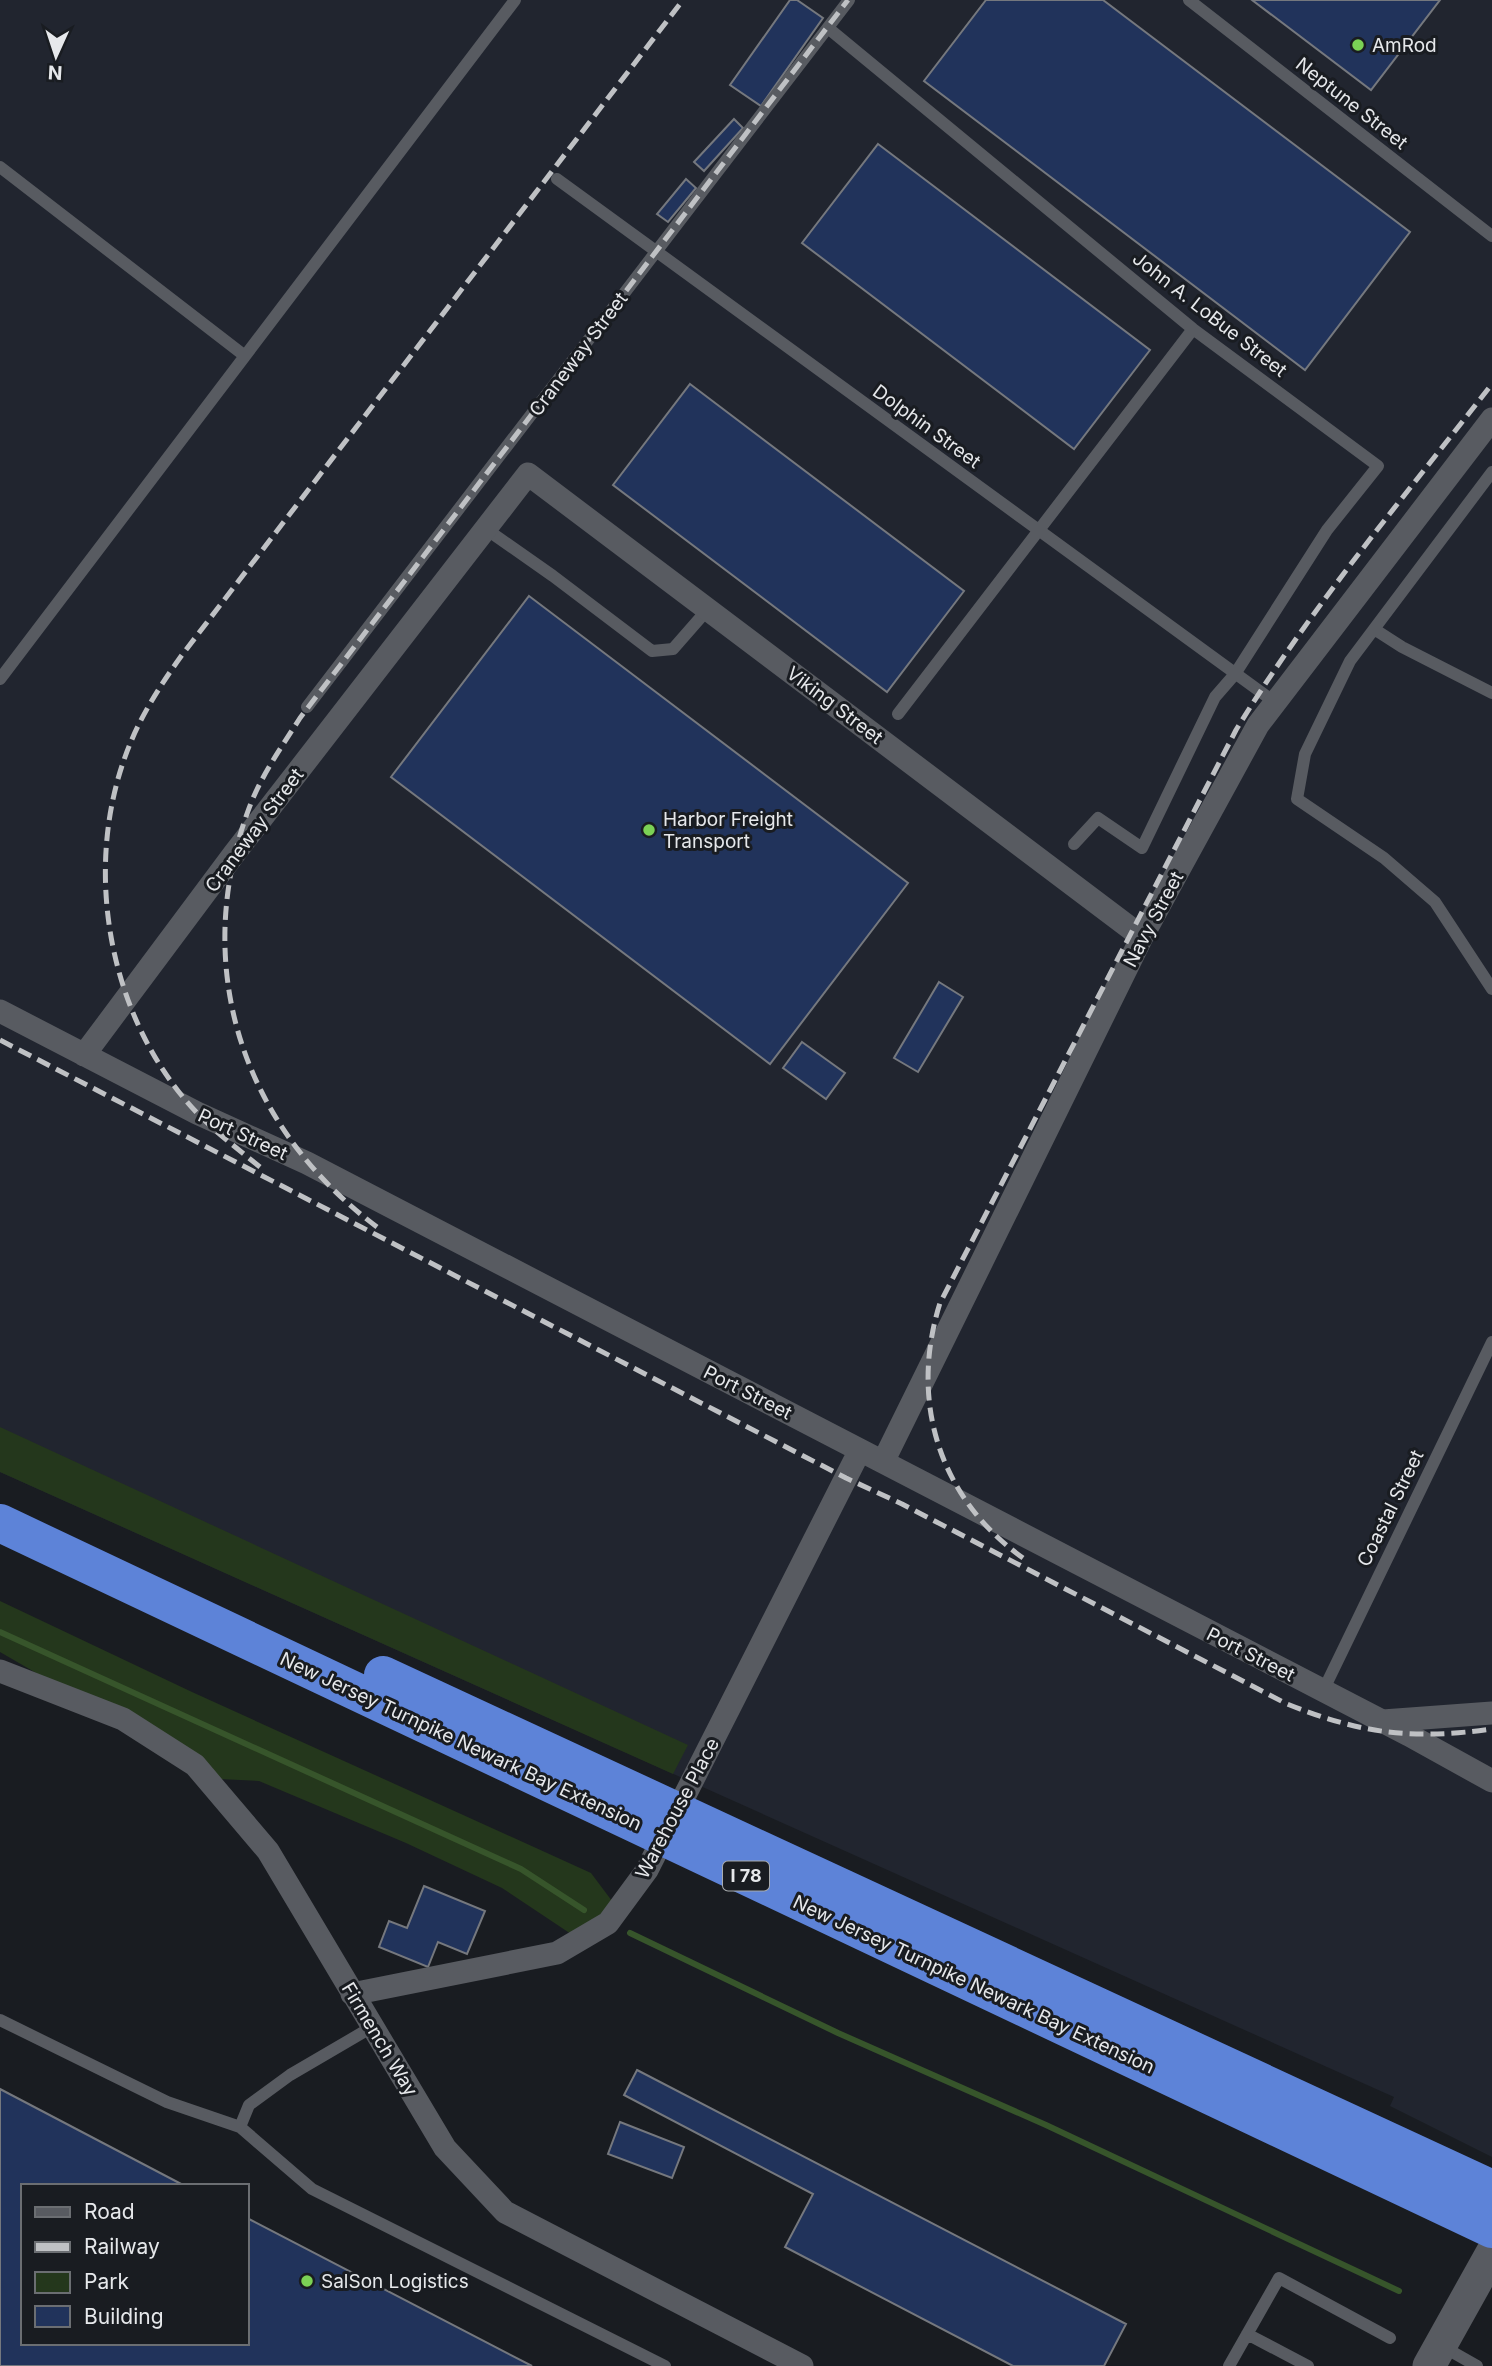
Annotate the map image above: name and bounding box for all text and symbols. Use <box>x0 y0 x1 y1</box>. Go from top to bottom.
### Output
north arrow <box>21 21 91 91</box>
place label: AmRod <box>1372 34 1437 57</box>
marker: AmRod <box>1350 37 1366 53</box>
street label: Neptune Street <box>1291 53 1412 154</box>
text: N <box>47 61 63 84</box>
street label: John A. LoBue Street <box>1128 247 1292 382</box>
street label: Craneway Street <box>524 288 632 421</box>
street label: Dolphin Street <box>868 380 985 473</box>
street label: Viking Street <box>782 662 887 749</box>
street label: Craneway Street <box>200 764 308 897</box>
place label: Harbor Freight Transport <box>663 808 793 853</box>
marker: Harbor Freight Transport <box>641 822 657 838</box>
street label: Navy Street <box>1119 867 1188 971</box>
street label: Port Street <box>194 1104 291 1165</box>
street label: Port Street <box>700 1360 796 1424</box>
street label: Coastal Street <box>1352 1446 1429 1570</box>
street label: Port Street <box>1203 1622 1299 1686</box>
street label: New Jersey Turnpike Newark Bay Extension <box>276 1647 645 1836</box>
street label: Warehouse Place <box>631 1734 724 1883</box>
road number: I 78 <box>723 1862 769 1890</box>
street label: New Jersey Turnpike Newark Bay Extension <box>789 1890 1158 2079</box>
street label: Firmench Way <box>337 1978 423 2101</box>
legend <box>21 2184 248 2345</box>
text: Road <box>84 2199 135 2224</box>
text: Railway <box>84 2234 160 2259</box>
text: Park <box>84 2269 129 2294</box>
place label: SalSon Logistics <box>321 2270 469 2293</box>
marker: SalSon Logistics <box>299 2273 315 2289</box>
text: Building <box>84 2304 164 2329</box>

